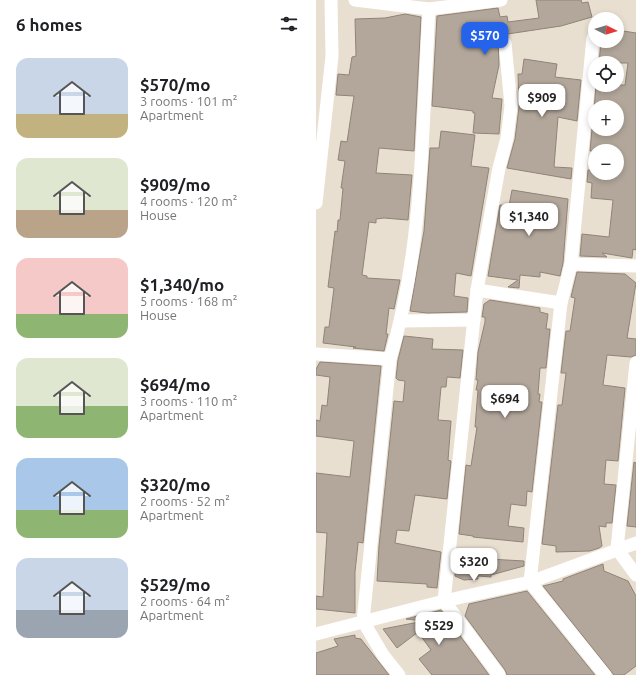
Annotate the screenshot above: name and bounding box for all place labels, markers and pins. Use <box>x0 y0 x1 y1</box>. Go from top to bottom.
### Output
pin: $570 <box>461 22 509 56</box>
pin: $909 <box>518 84 566 118</box>
pin: $1,340 <box>496 203 562 237</box>
pin: $694 <box>481 385 529 419</box>
pin: $320 <box>450 548 498 582</box>
pin: $529 <box>415 612 463 646</box>

